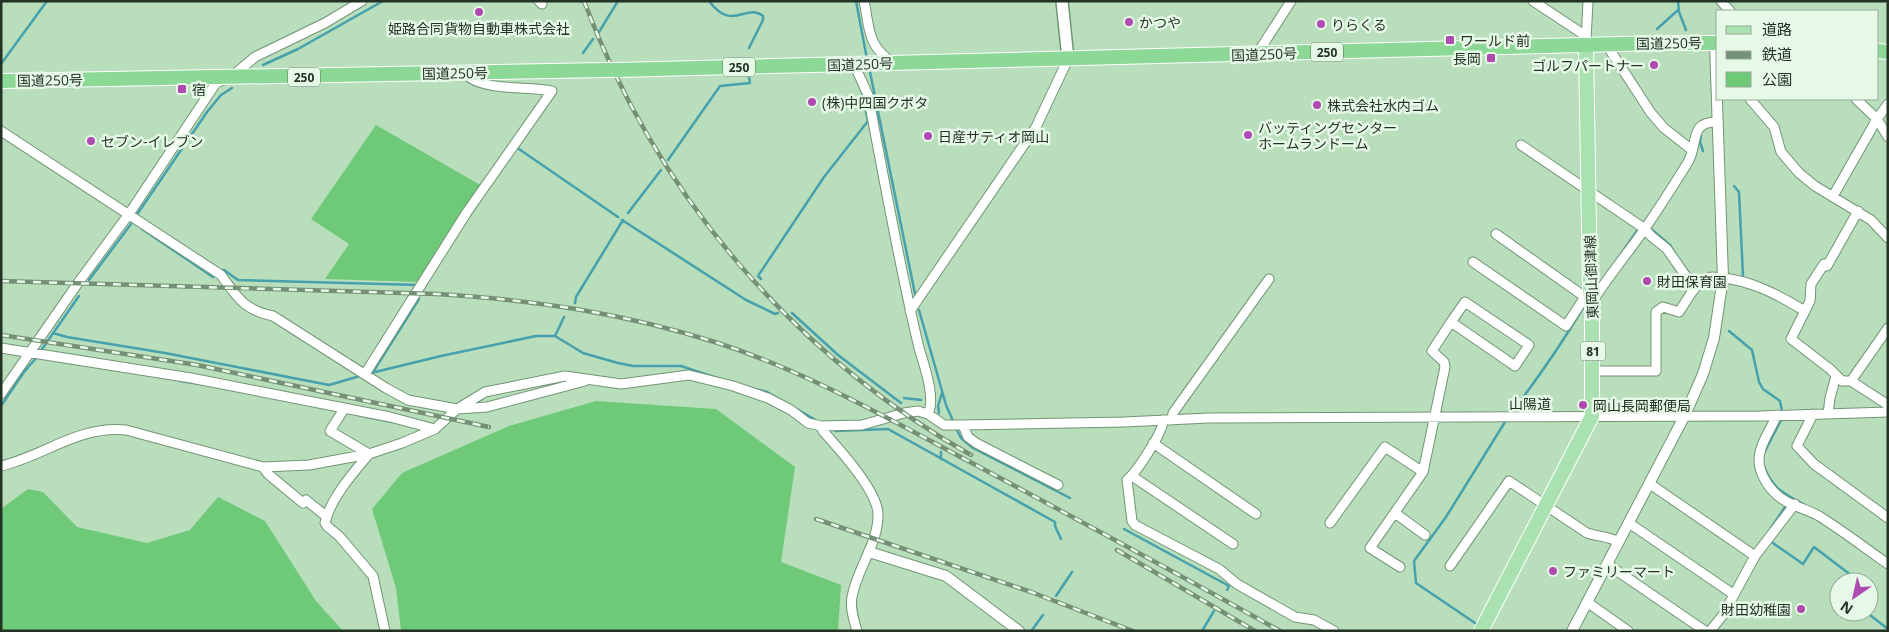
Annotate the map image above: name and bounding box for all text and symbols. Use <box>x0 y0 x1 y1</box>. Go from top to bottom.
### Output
marker: 姫路合同貨物自動車株式会社 <box>473 6 485 18</box>
legend <box>1716 10 1879 100</box>
place label: かつや <box>1139 13 1181 32</box>
place label: りらくる <box>1331 15 1387 34</box>
marker: かつや <box>1123 16 1135 28</box>
marker: りらくる <box>1315 18 1327 30</box>
place label: 姫路合同貨物自動車株式会社 <box>388 19 570 38</box>
text: 道路 <box>1762 19 1792 39</box>
place label: ワールド前 <box>1460 31 1530 50</box>
street label: 国道250号 <box>1636 33 1702 53</box>
marker: ワールド前 <box>1444 34 1456 46</box>
road number: 250 <box>1311 42 1343 62</box>
street label: 国道250号 <box>1231 43 1297 65</box>
text: 鉄道 <box>1762 44 1792 64</box>
place label: 長岡 <box>1453 49 1481 68</box>
marker: 長岡 <box>1485 52 1497 64</box>
street label: 国道250号 <box>827 53 893 75</box>
place label: ゴルフパートナー <box>1532 56 1644 75</box>
road number: 250 <box>723 58 755 76</box>
marker: ゴルフパートナー <box>1648 59 1660 71</box>
street label: 国道250号 <box>422 63 488 83</box>
road number: 250 <box>288 68 320 86</box>
text: 公園 <box>1762 69 1792 89</box>
street label: 国道250号 <box>17 70 83 90</box>
place label: 宿 <box>192 80 206 99</box>
marker: 宿 <box>176 83 188 95</box>
place label: (株)中四国クボタ <box>822 93 928 112</box>
marker: (株)中四国クボタ <box>806 96 818 108</box>
place label: 株式会社水内ゴム <box>1327 96 1439 115</box>
marker: 株式会社水内ゴム <box>1311 99 1323 111</box>
place label: バッティングセンター ホームランドーム <box>1258 118 1397 153</box>
place label: 日産サティオ岡山 <box>938 127 1049 146</box>
marker: バッティングセンター ホームランドーム <box>1242 129 1254 141</box>
marker: 日産サティオ岡山 <box>922 130 934 142</box>
place label: セブン-イレブン <box>101 132 204 151</box>
marker: セブン-イレブン <box>85 135 97 147</box>
street label: 東岡山御津線 <box>1580 235 1602 319</box>
place label: 財田保育園 <box>1657 272 1727 291</box>
marker: 財田保育園 <box>1641 275 1653 287</box>
road number: 81 <box>1580 342 1606 361</box>
street label: 山陽道 <box>1509 394 1551 413</box>
place label: 岡山長岡郵便局 <box>1593 396 1691 415</box>
marker: 岡山長岡郵便局 <box>1577 399 1589 411</box>
place label: ファミリーマート <box>1563 562 1675 581</box>
marker: ファミリーマート <box>1547 565 1559 577</box>
north arrow <box>1829 572 1879 622</box>
text: N <box>1836 597 1856 619</box>
place label: 財田幼稚園 <box>1721 600 1791 619</box>
marker: 財田幼稚園 <box>1795 603 1807 615</box>

